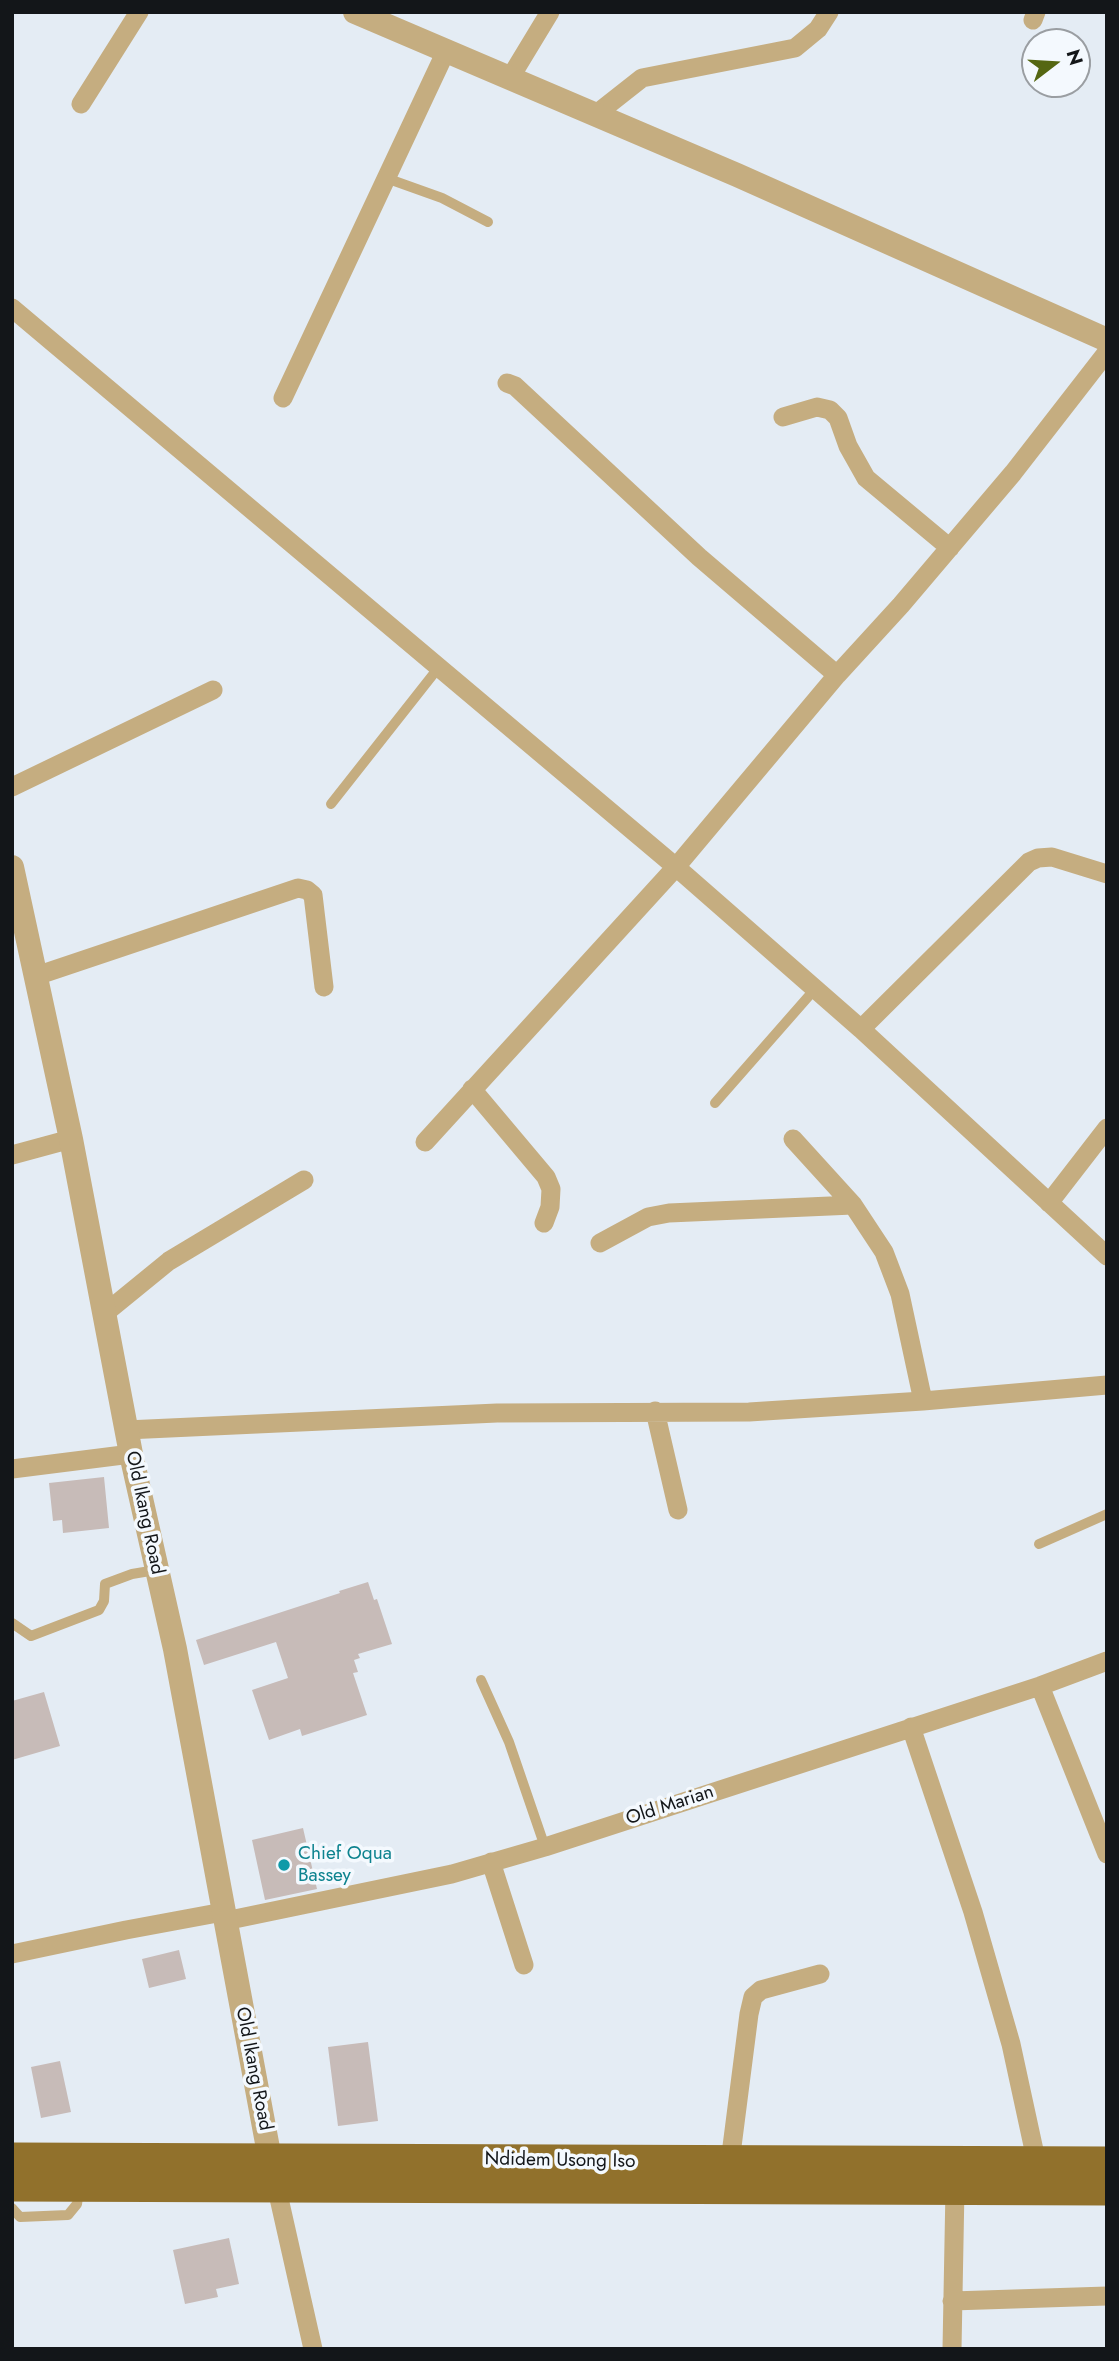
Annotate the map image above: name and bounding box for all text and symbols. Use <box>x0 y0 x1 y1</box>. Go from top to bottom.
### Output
north arrow <box>1021 28 1091 98</box>
text: N <box>1060 46 1090 68</box>
street label: Old Ikang Road <box>120 1449 168 1577</box>
street label: Old Marian <box>623 1781 717 1831</box>
place label: Chief Oqua Bassey <box>298 1843 392 1887</box>
marker: Chief Oqua Bassey <box>276 1857 292 1873</box>
street label: Old Ikang Road <box>230 2005 276 2133</box>
street label: Ndidem Usong Iso <box>484 2148 636 2174</box>

